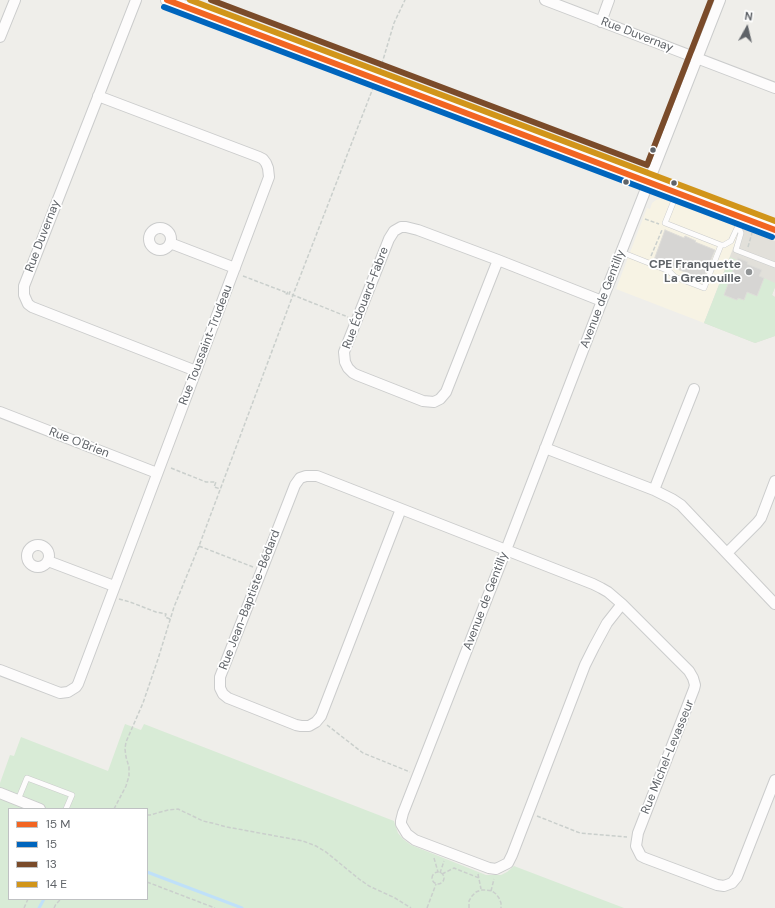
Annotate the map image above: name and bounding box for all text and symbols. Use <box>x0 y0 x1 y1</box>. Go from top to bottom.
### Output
north arrow <box>727 8 767 48</box>
text: N <box>744 9 754 24</box>
street label: Rue Duvernay <box>599 15 675 55</box>
unlabelled marker <box>648 145 658 155</box>
unlabelled marker <box>621 177 631 187</box>
unlabelled marker <box>669 178 679 188</box>
street label: Rue Duvernay <box>23 198 63 274</box>
street label: Rue Édouard-Fabre <box>340 245 392 351</box>
street label: Avenue de Gentilly <box>578 248 628 350</box>
place label: CPE Franquette La Grenouille <box>649 258 741 286</box>
marker: CPE Franquette La Grenouille <box>744 267 754 277</box>
street label: Rue Toussaint-Trudeau <box>176 283 236 407</box>
street label: Rue O'Brien <box>47 425 111 461</box>
street label: Rue Jean-Baptiste-Bédard <box>217 528 283 672</box>
street label: Avenue de Gentilly <box>461 550 511 652</box>
street label: Rue Michel-Levasseur <box>638 698 698 816</box>
legend <box>8 808 148 900</box>
text: 15 M <box>46 816 70 832</box>
text: 15 <box>46 836 57 852</box>
text: 13 <box>46 856 57 872</box>
text: 14 E <box>46 876 67 892</box>

